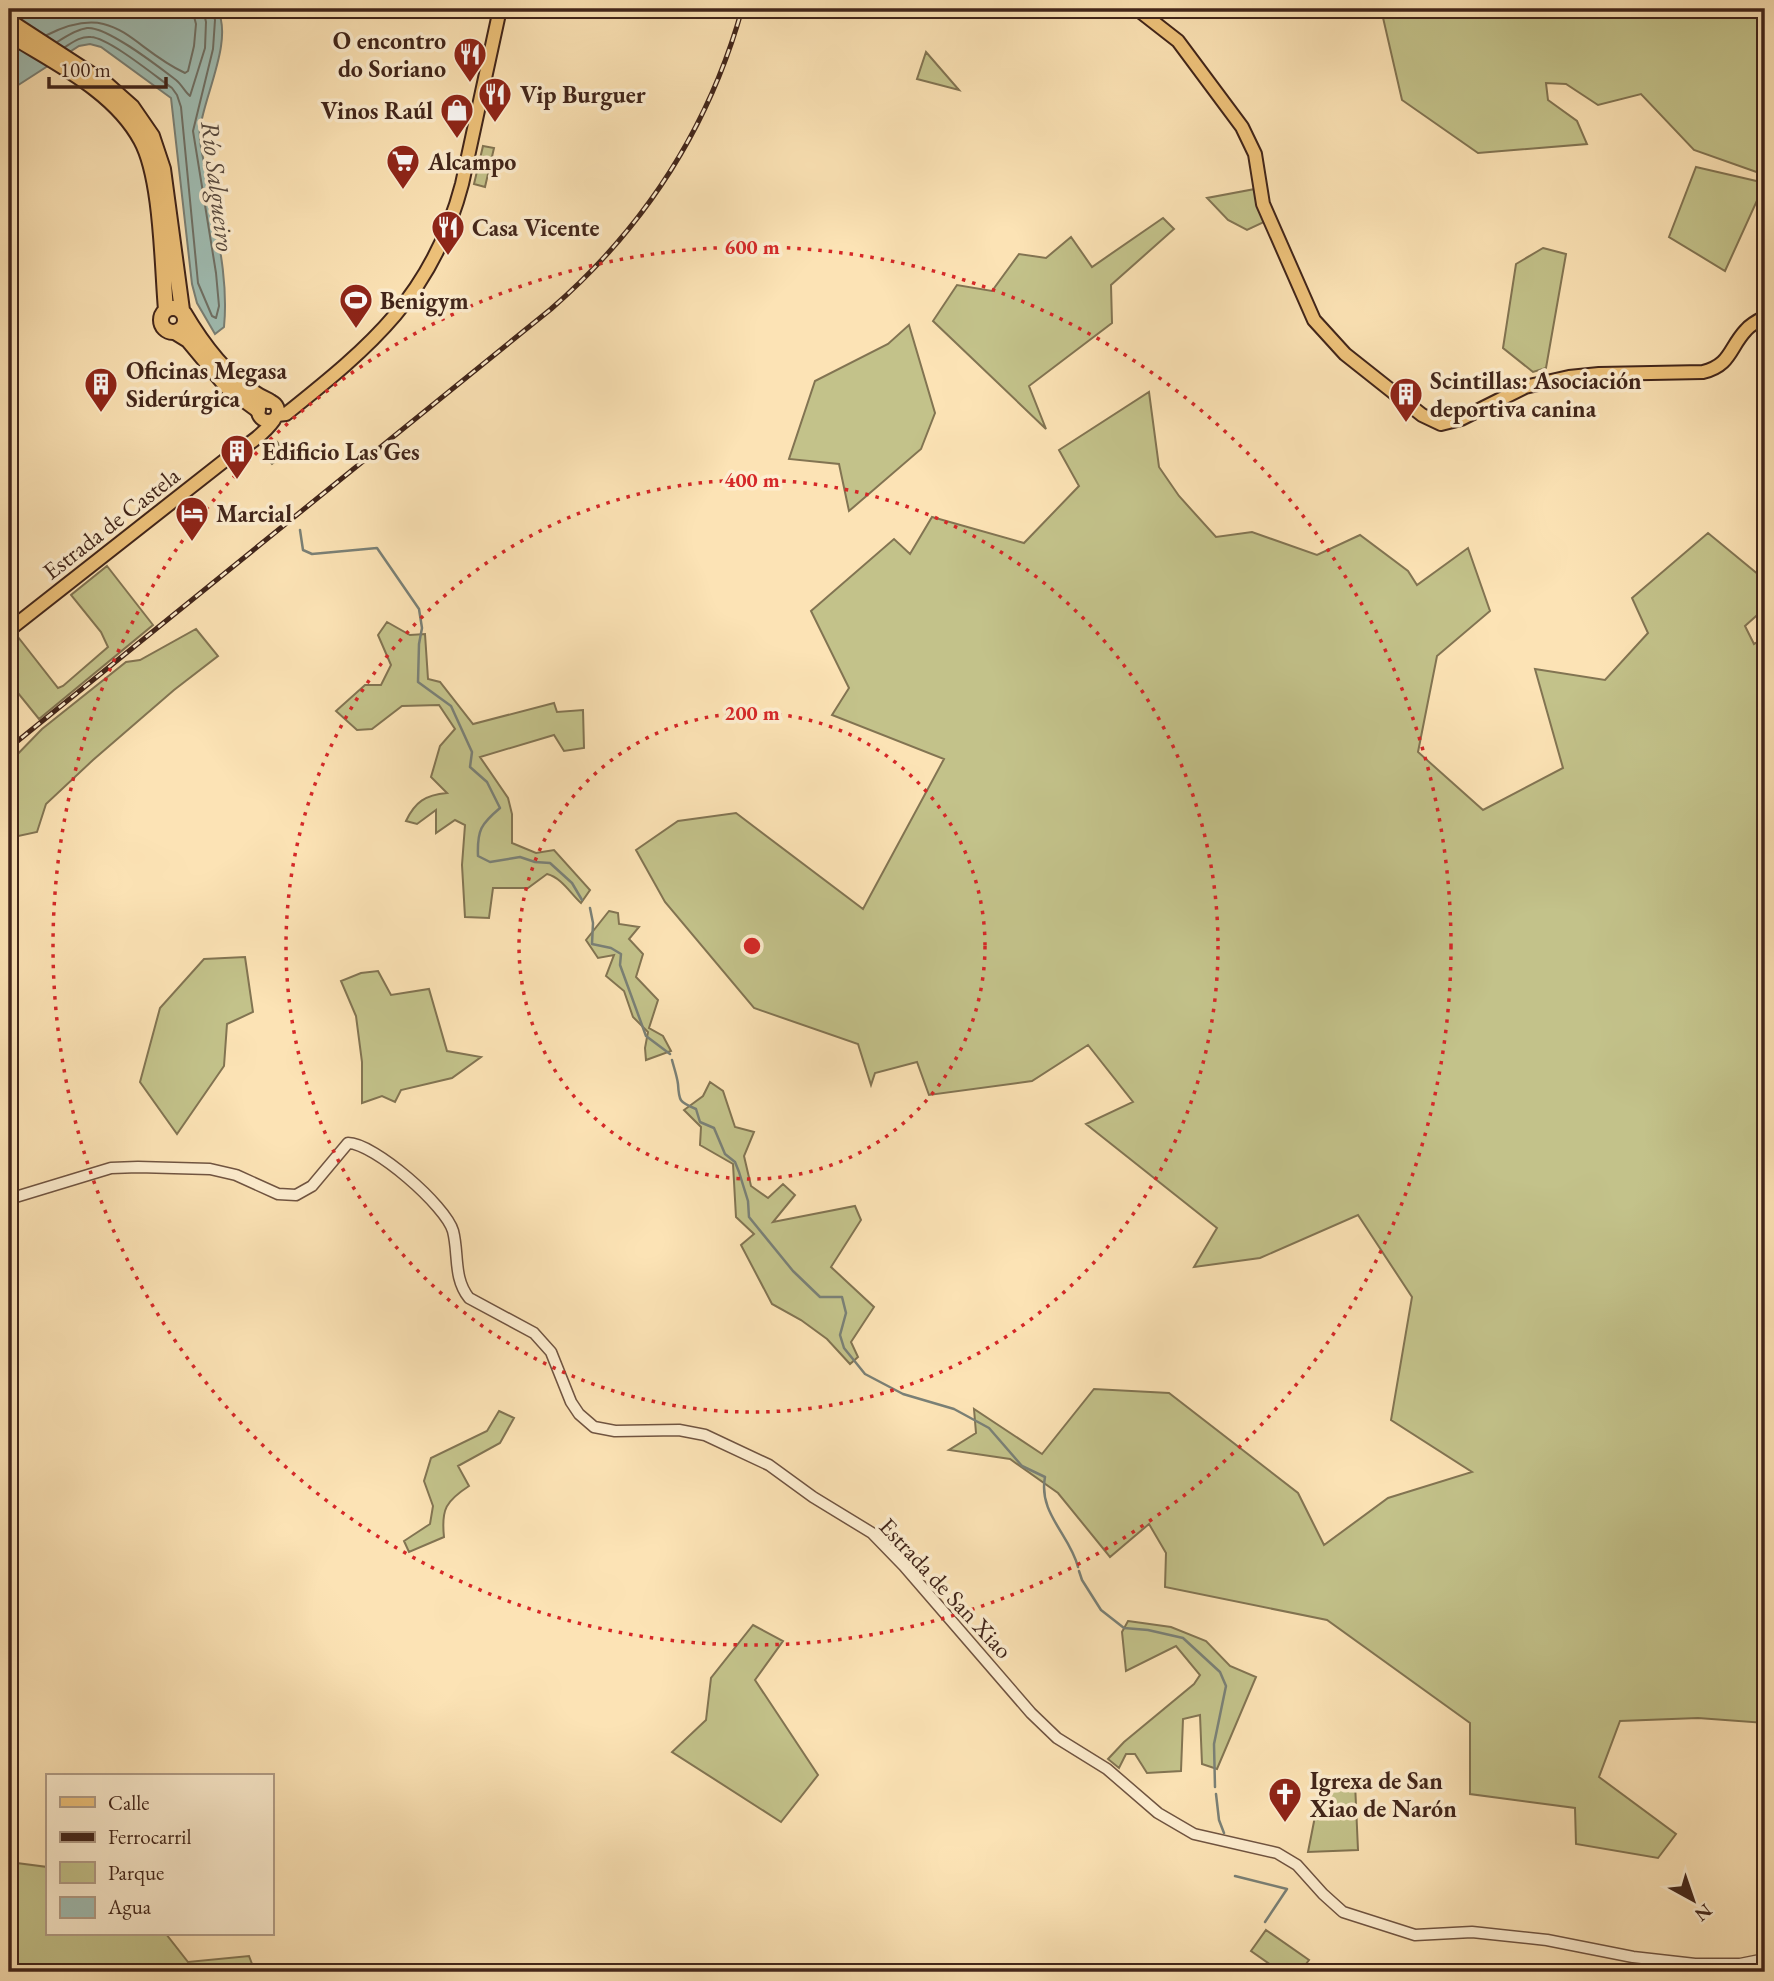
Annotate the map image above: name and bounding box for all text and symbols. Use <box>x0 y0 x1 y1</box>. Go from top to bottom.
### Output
place label: O encontro do Soriano <box>333 25 446 84</box>
restaurant icon: O encontro do Soriano <box>451 35 489 84</box>
scale bar <box>49 46 166 90</box>
text: 100 m <box>60 56 111 83</box>
restaurant icon: Vip Burguer <box>476 75 514 124</box>
place label: Vip Burguer <box>520 79 646 111</box>
shop icon: Vinos Raúl <box>438 91 476 140</box>
place label: Vinos Raúl <box>321 95 433 126</box>
water label: Río Salgueiro <box>193 119 243 253</box>
supermarket icon: Alcampo <box>384 142 422 191</box>
place label: Alcampo <box>427 146 516 177</box>
restaurant icon: Casa Vicente <box>429 208 467 257</box>
place label: Casa Vicente <box>472 212 599 243</box>
text: 600 m <box>724 233 780 260</box>
sports icon: Benigym <box>337 281 375 330</box>
place label: Benigym <box>380 285 469 317</box>
place label: Oficinas Megasa Siderúrgica <box>126 355 287 415</box>
building icon: Oficinas Megasa Siderúrgica <box>82 365 120 414</box>
place label: Scintillas: Asociación deportiva canina <box>1430 365 1642 424</box>
building icon: Scintillas: Asociación deportiva canina <box>1387 375 1425 424</box>
building icon: Edificio Las Ges <box>218 432 256 481</box>
place label: Edificio Las Ges <box>262 436 420 467</box>
street label: Estrada de Castela <box>36 459 186 586</box>
text: 400 m <box>724 466 780 493</box>
hotel icon: Marcial <box>173 494 211 543</box>
place label: Marcial <box>216 498 292 529</box>
text: 200 m <box>724 699 780 726</box>
centre of rings <box>740 934 764 958</box>
street label: Estrada de San Xiao <box>873 1511 1019 1665</box>
place label: Igrexa de San Xiao de Narón <box>1309 1765 1457 1824</box>
legend <box>46 1774 273 1936</box>
church icon: Igrexa de San Xiao de Narón <box>1266 1775 1304 1824</box>
text: Calle <box>108 1789 150 1816</box>
text: Ferrocarril <box>108 1823 192 1850</box>
text: Parque <box>108 1859 164 1886</box>
north arrow <box>1658 1866 1728 1936</box>
text: Agua <box>107 1893 152 1920</box>
text: N <box>1689 1898 1718 1928</box>

